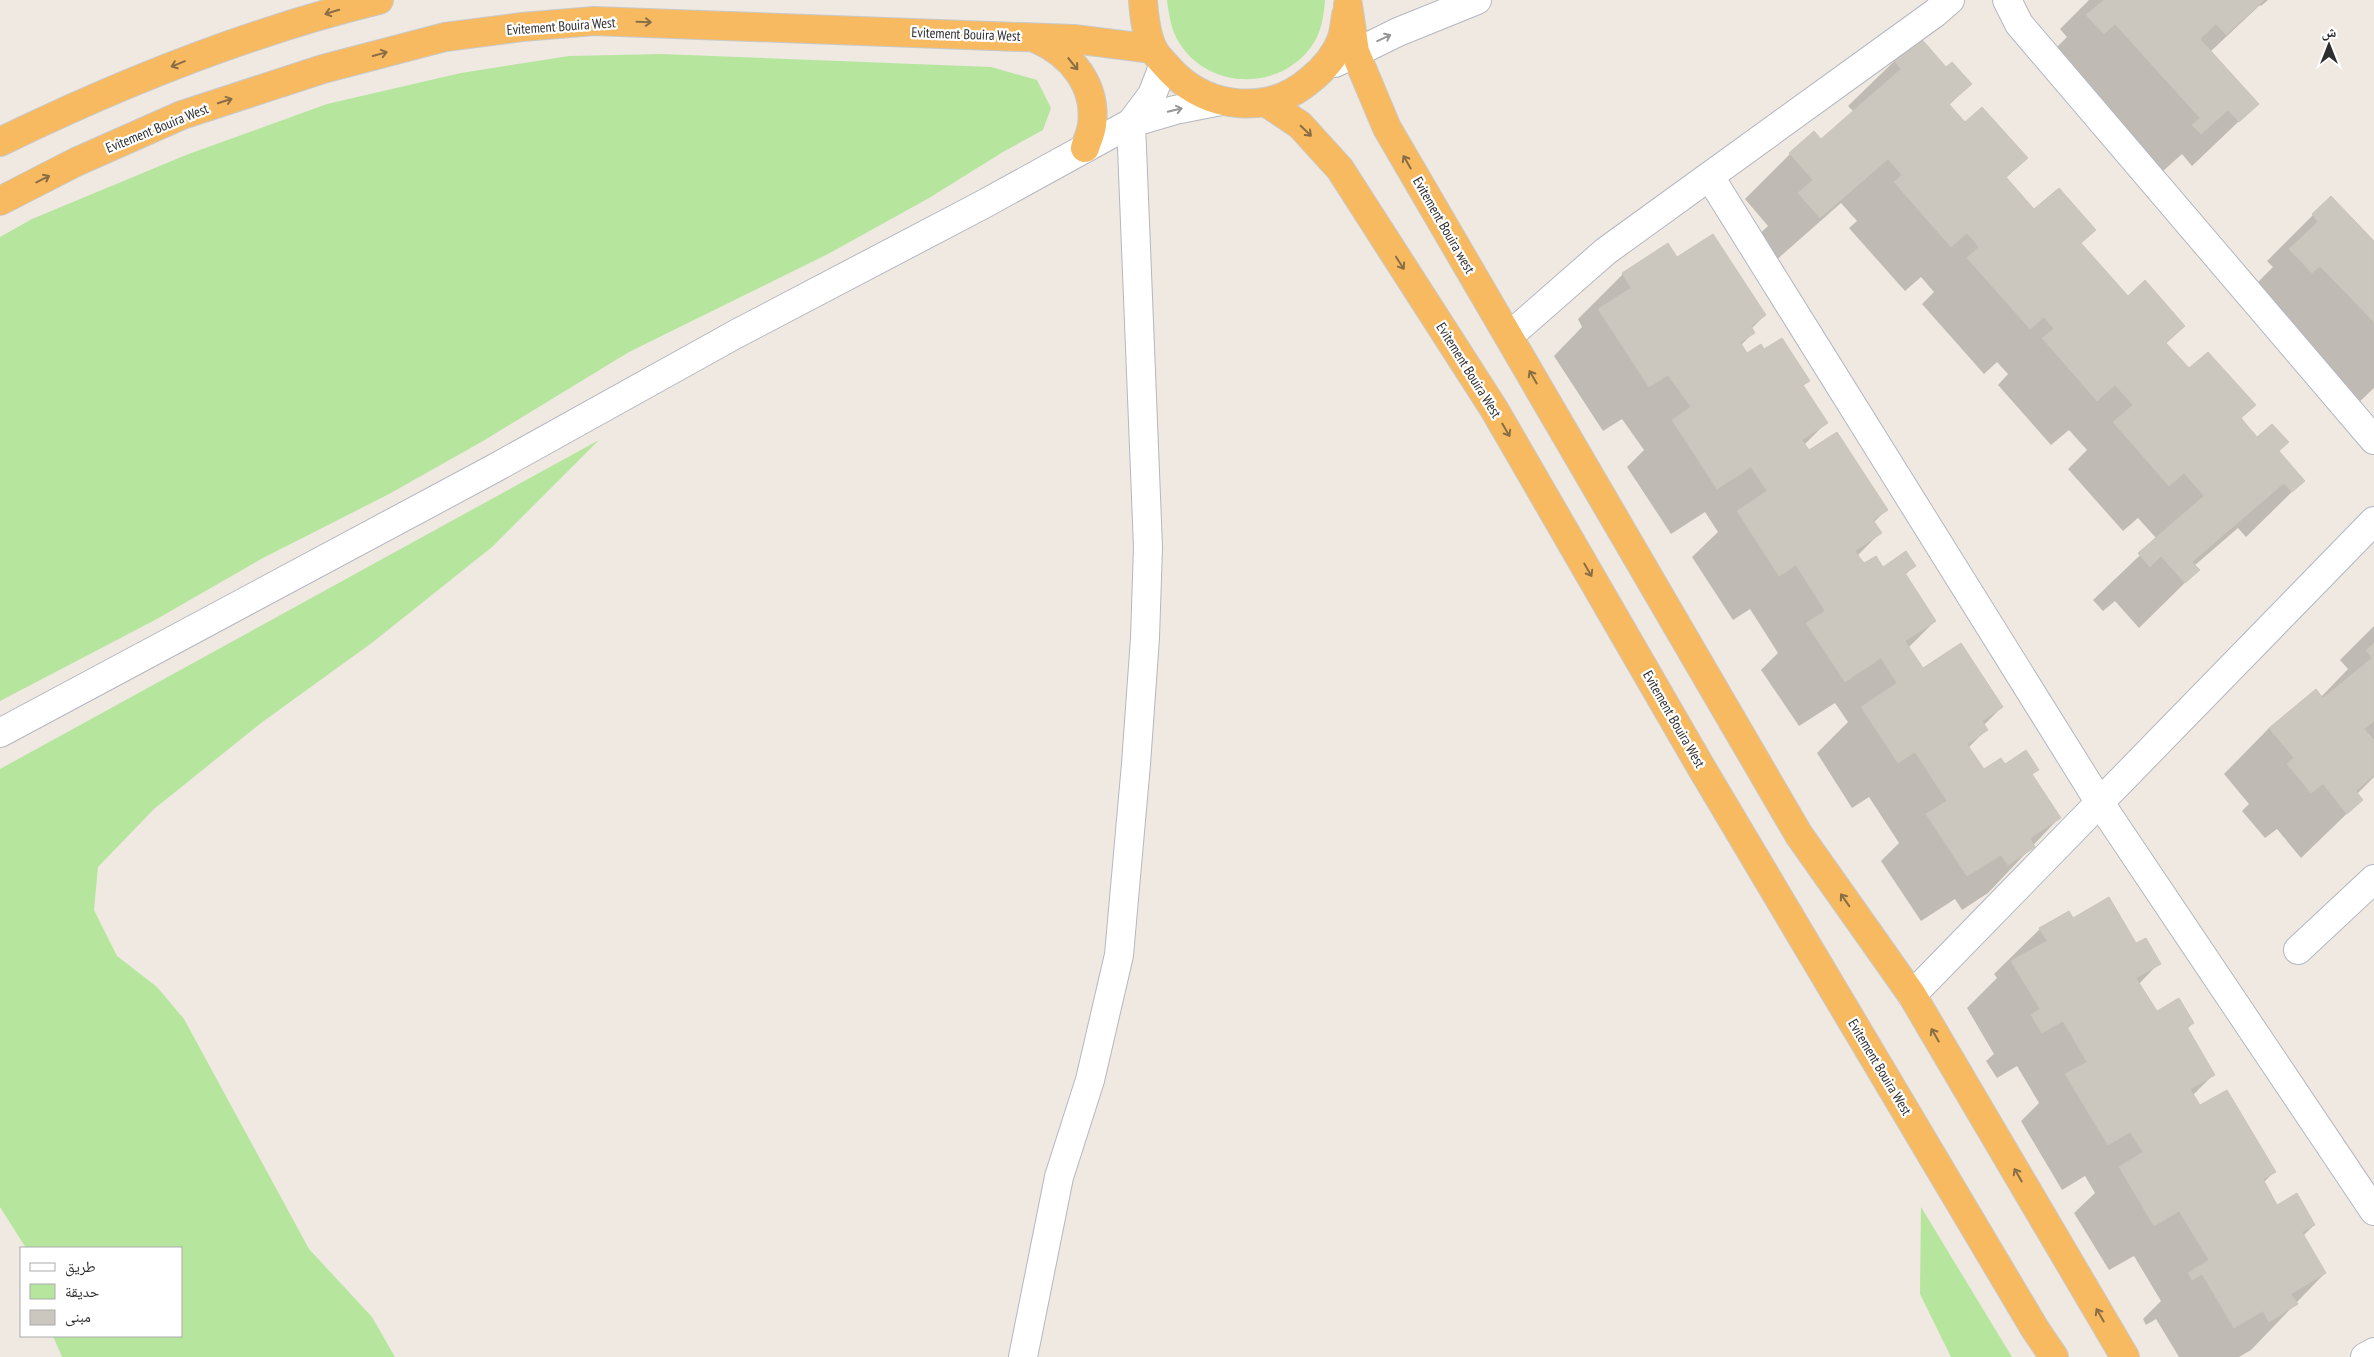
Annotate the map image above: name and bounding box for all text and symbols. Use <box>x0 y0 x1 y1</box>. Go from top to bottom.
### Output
one-way arrow <box>324 8 340 18</box>
street label: Evitement Bouira West <box>506 13 616 39</box>
one-way arrow <box>636 17 652 27</box>
north arrow <box>2304 20 2354 70</box>
street label: Evitement Bouira West <box>911 23 1021 45</box>
text: ش <box>2322 23 2337 41</box>
one-way arrow <box>1376 33 1391 43</box>
one-way arrow <box>372 49 388 58</box>
one-way arrow <box>1067 57 1078 70</box>
one-way arrow <box>171 60 186 69</box>
one-way arrow <box>216 96 232 105</box>
street label: Evitement Bouira West <box>103 99 211 157</box>
one-way arrow <box>1167 105 1183 114</box>
one-way arrow <box>1300 125 1313 137</box>
one-way arrow <box>1401 155 1411 169</box>
one-way arrow <box>36 174 51 184</box>
street label: Evitement Bouira west <box>1409 174 1479 277</box>
one-way arrow <box>1395 256 1406 270</box>
street label: Evitement Bouira West <box>1432 319 1506 421</box>
one-way arrow <box>1528 371 1538 385</box>
one-way arrow <box>1501 422 1511 437</box>
one-way arrow <box>1583 563 1593 577</box>
street label: Evitement Bouira West <box>1639 667 1709 771</box>
one-way arrow <box>1840 893 1850 907</box>
street label: Evitement Bouira West <box>1844 1016 1916 1119</box>
one-way arrow <box>1930 1028 1940 1042</box>
one-way arrow <box>2012 1168 2022 1182</box>
legend <box>20 1247 182 1337</box>
text: طريق <box>65 1257 96 1277</box>
text: حديقة <box>65 1282 100 1301</box>
text: مبنى <box>65 1307 91 1327</box>
one-way arrow <box>2095 1308 2105 1323</box>

